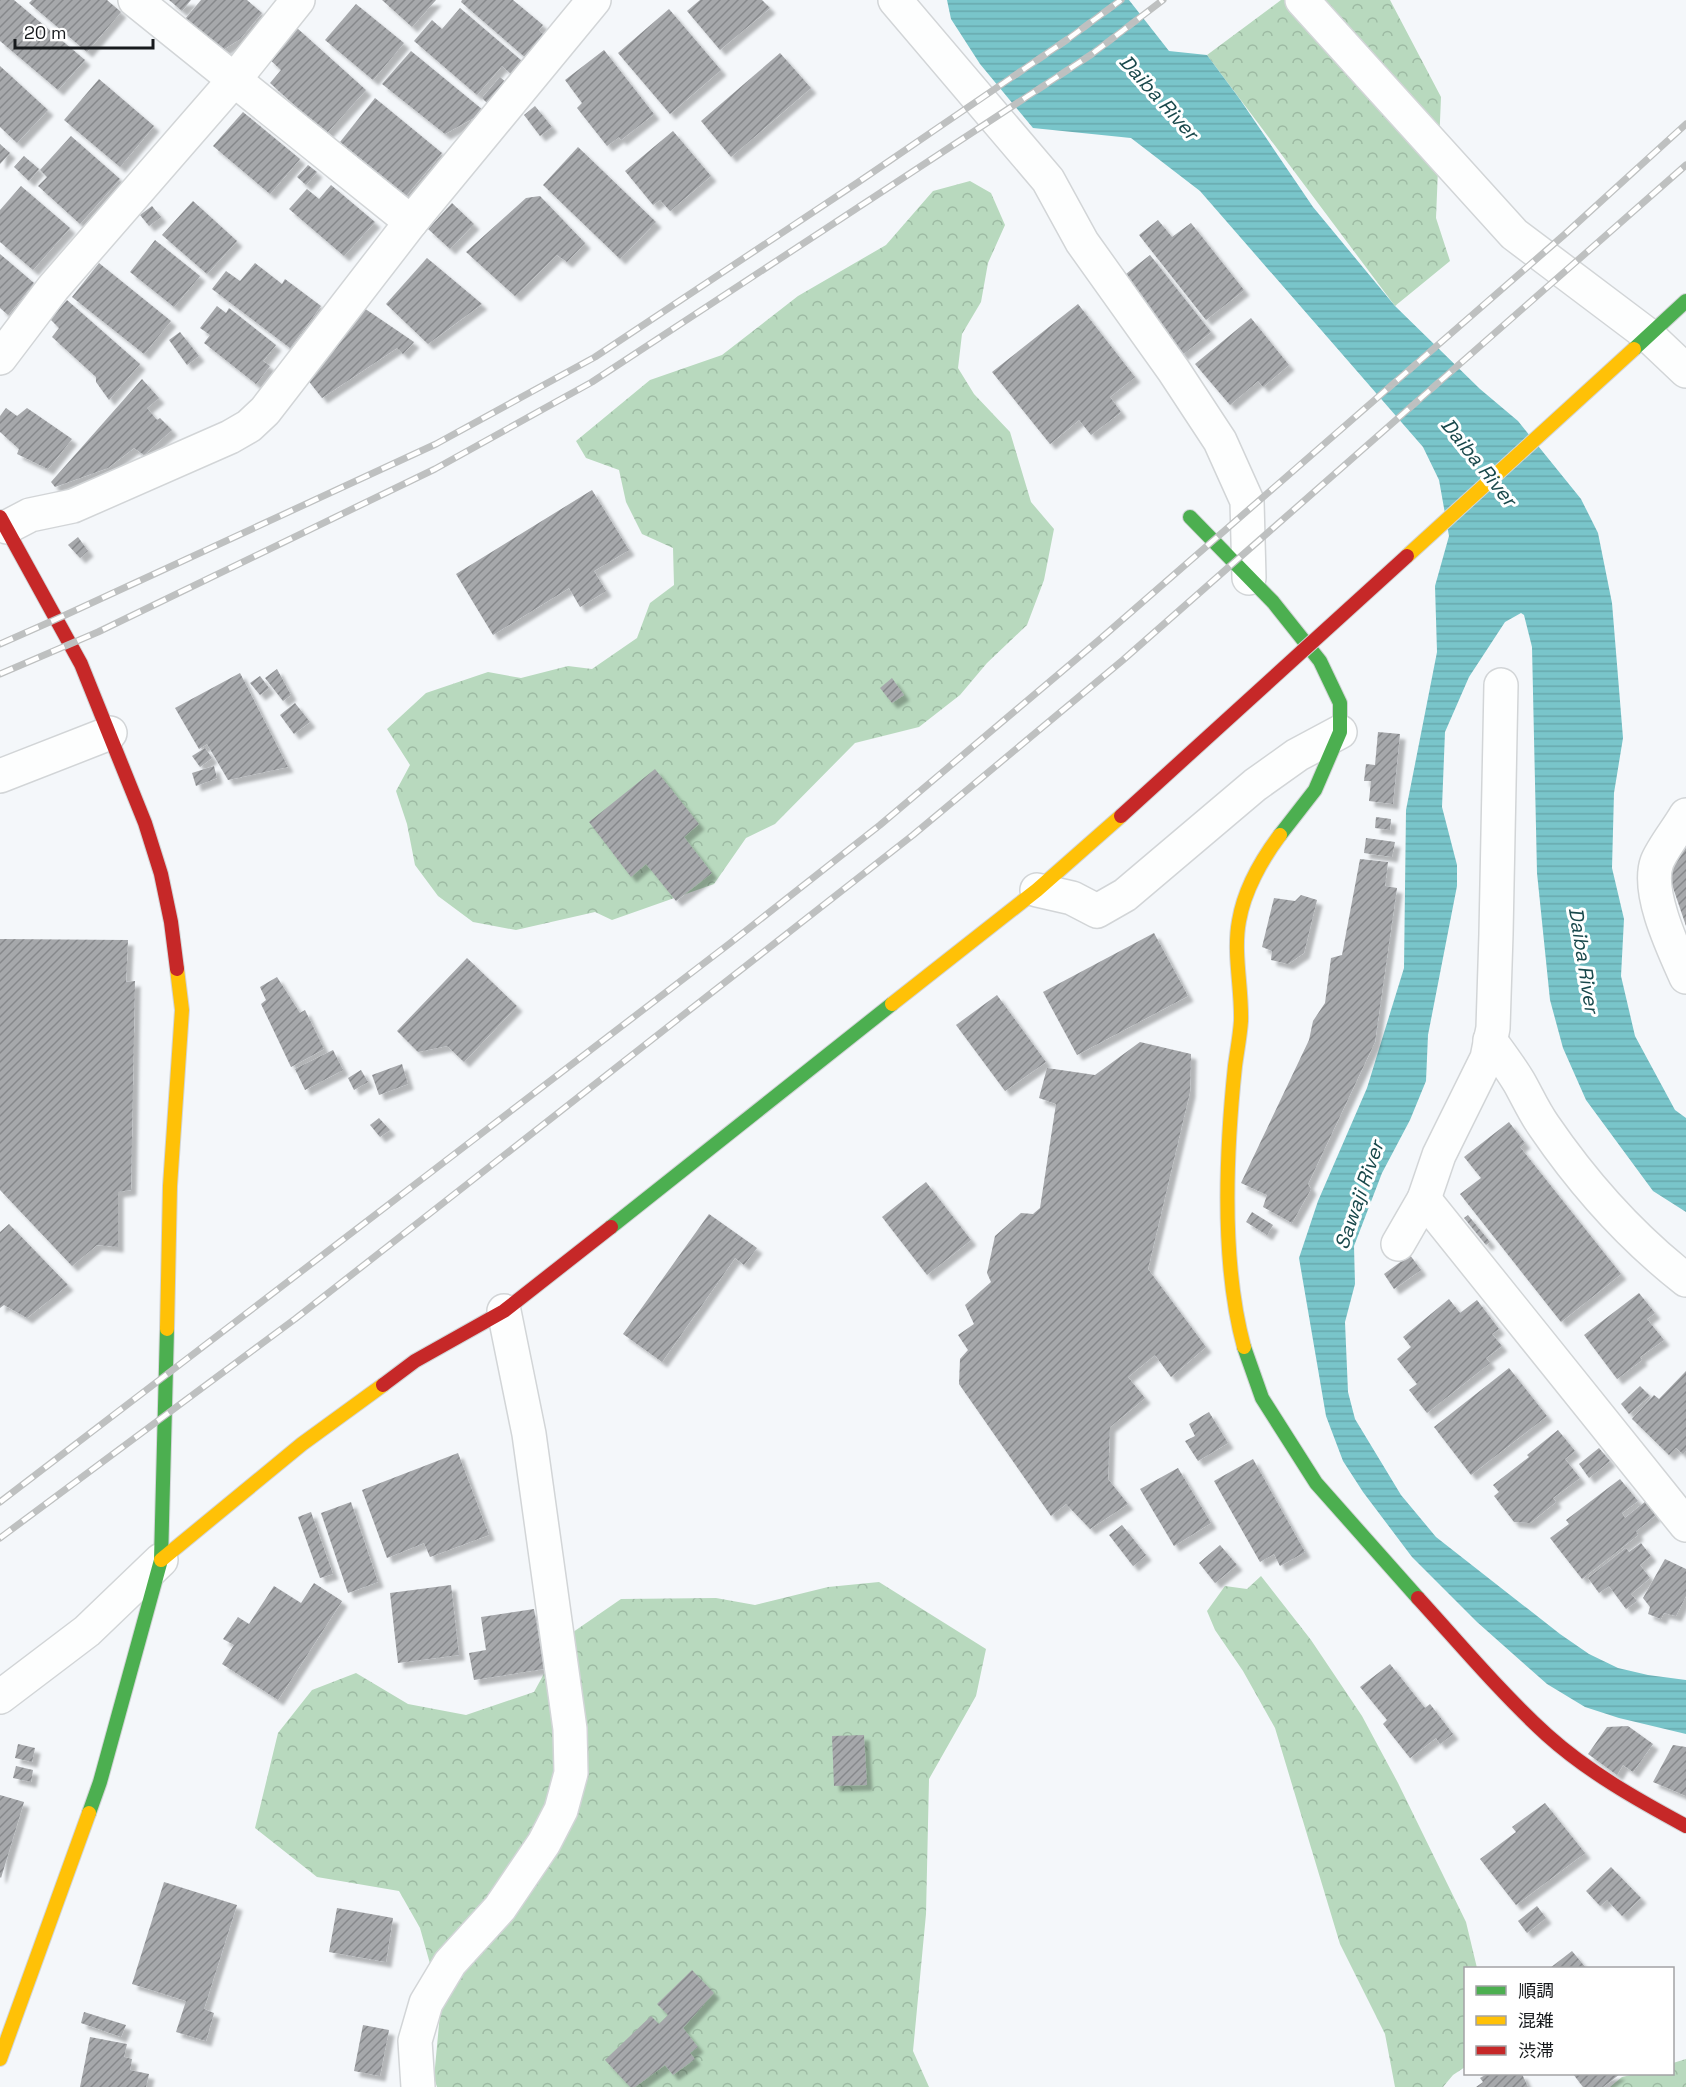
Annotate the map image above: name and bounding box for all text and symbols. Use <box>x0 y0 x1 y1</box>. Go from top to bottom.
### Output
scale bar <box>15 12 153 50</box>
text: 20 m <box>24 21 67 44</box>
water label: Daiba River <box>1114 49 1206 147</box>
water label: Daiba River <box>1435 412 1524 513</box>
water label: Daiba River <box>1563 905 1606 1017</box>
water label: Sawaji River <box>1328 1135 1391 1253</box>
legend <box>1464 1967 1674 2075</box>
text: 順調 <box>1518 1979 1554 2002</box>
text: 混雑 <box>1518 2009 1554 2032</box>
text: 渋滞 <box>1518 2039 1554 2062</box>

